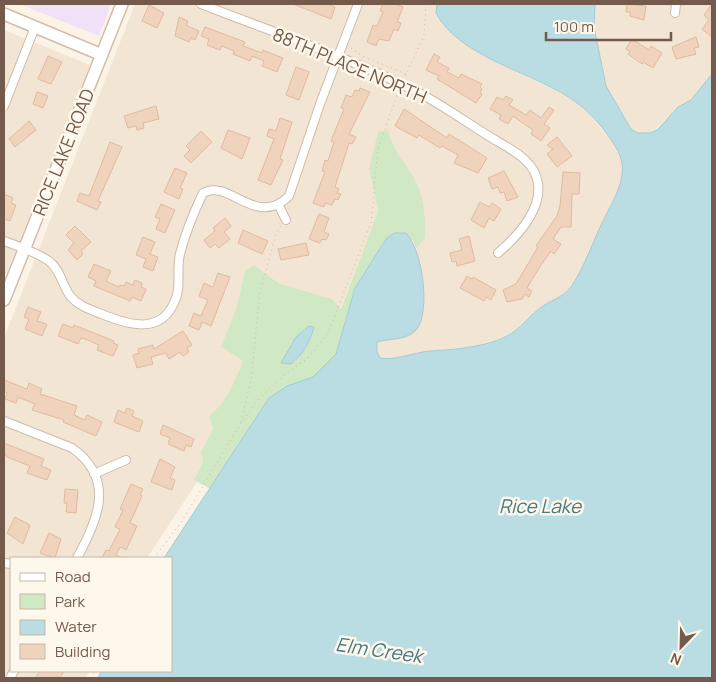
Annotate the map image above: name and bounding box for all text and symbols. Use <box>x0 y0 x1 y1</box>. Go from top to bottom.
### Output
scale bar <box>546 10 671 42</box>
text: 100 m <box>554 16 594 37</box>
street label: 88TH PLACE NORTH <box>269 22 431 108</box>
street label: RICE LAKE ROAD <box>27 85 99 219</box>
water label: Rice Lake <box>499 493 583 519</box>
legend <box>10 557 172 672</box>
text: Road <box>55 566 91 587</box>
text: Park <box>55 591 85 612</box>
text: Water <box>55 616 97 637</box>
north arrow <box>656 622 706 672</box>
water label: Elm Creek <box>334 631 426 669</box>
text: Building <box>55 641 110 662</box>
text: N <box>667 649 684 670</box>

